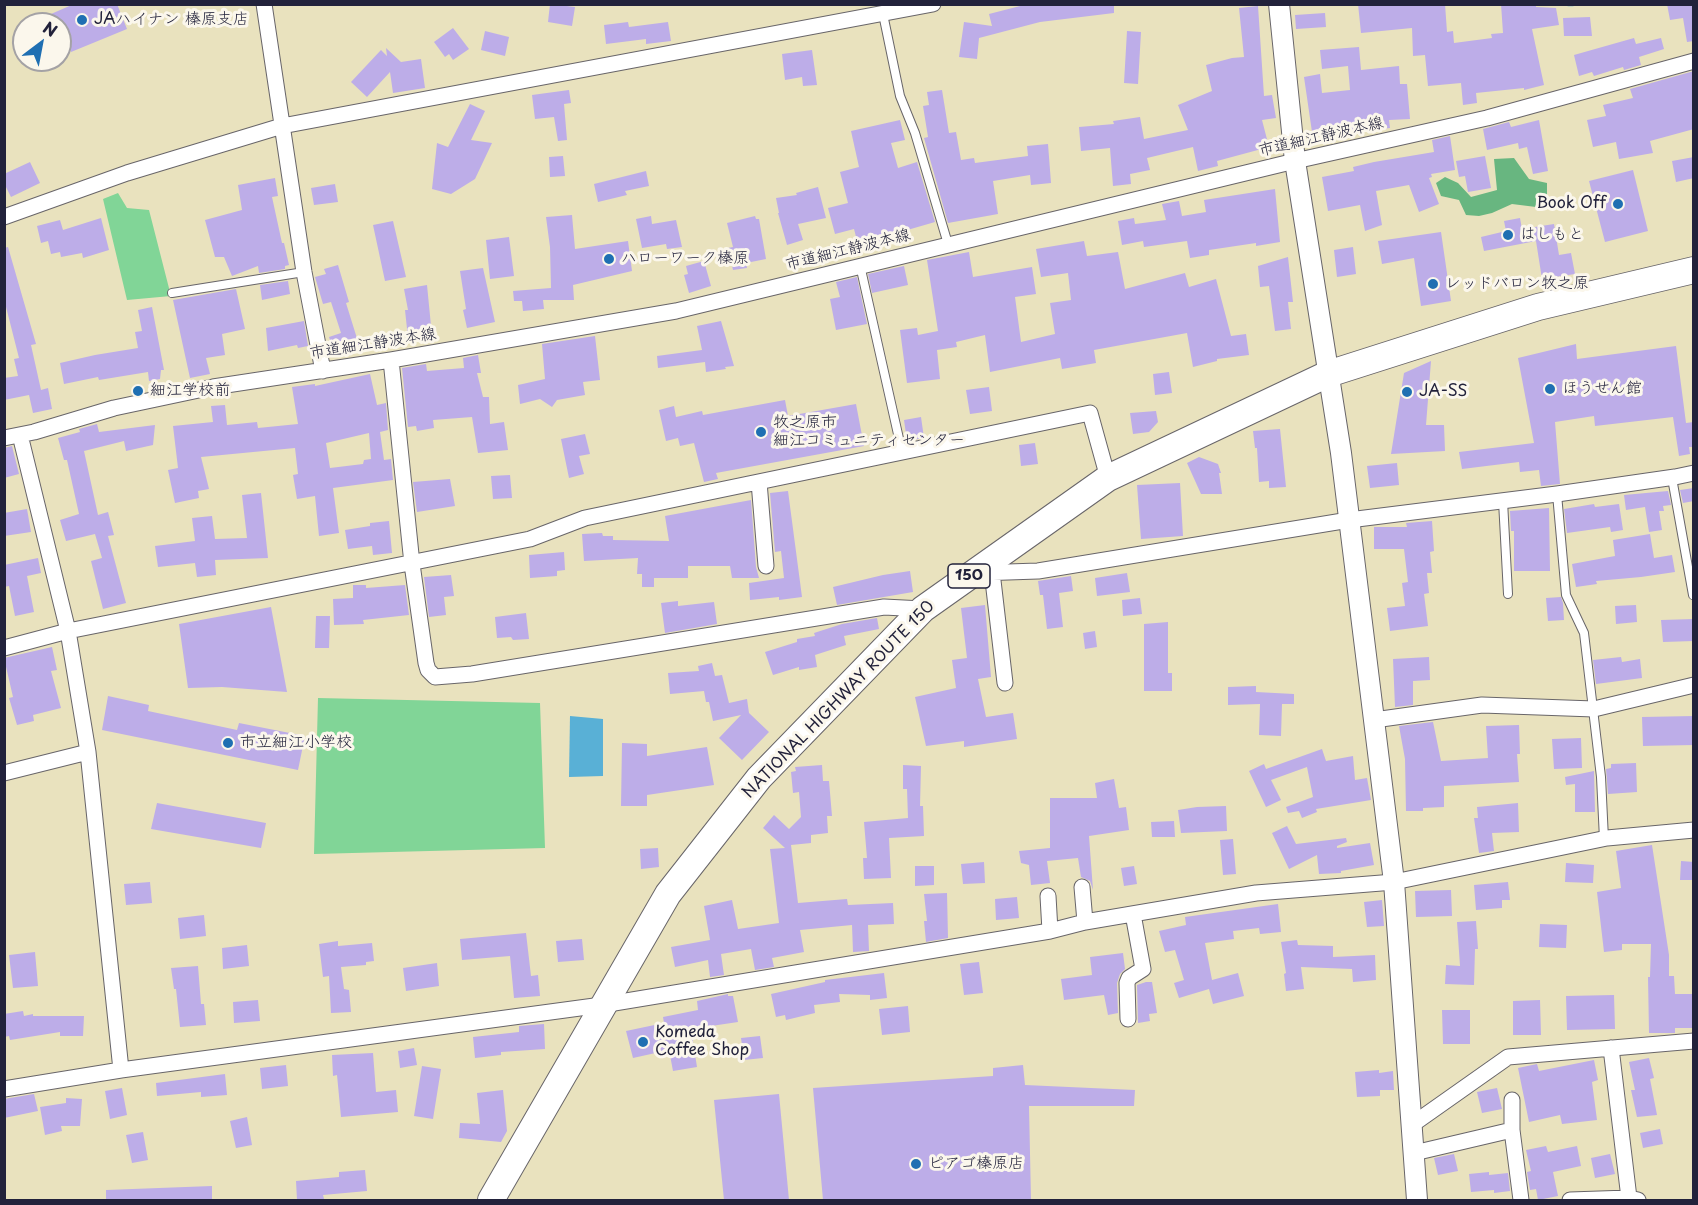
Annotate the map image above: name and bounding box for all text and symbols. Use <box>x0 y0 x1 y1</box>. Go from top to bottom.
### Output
place label: JAハイナン 榛原支店 <box>94 10 249 30</box>
north arrow <box>12 12 72 72</box>
marker: JAハイナン 榛原支店 <box>75 13 89 27</box>
text: N <box>39 15 62 42</box>
street label: 市道細江静波本線 <box>1256 113 1386 161</box>
place label: Book Off <box>1536 194 1606 214</box>
marker: Book Off <box>1611 197 1625 211</box>
street label: 市道細江静波本線 <box>784 225 912 275</box>
place label: はしもと <box>1520 225 1584 245</box>
marker: はしもと <box>1501 228 1515 242</box>
place label: ハローワーク榛原 <box>621 249 749 269</box>
marker: ハローワーク榛原 <box>602 252 616 266</box>
place label: レッドバロン牧之原 <box>1445 274 1589 294</box>
marker: レッドバロン牧之原 <box>1426 277 1440 291</box>
street label: 市道細江静波本線 <box>308 325 438 363</box>
place label: ほうせん館 <box>1562 379 1642 399</box>
place label: 細江学校前 <box>150 381 230 401</box>
place label: JA-SS <box>1419 382 1468 402</box>
marker: ほうせん館 <box>1543 382 1557 396</box>
marker: 細江学校前 <box>131 384 145 398</box>
marker: JA-SS <box>1400 385 1414 399</box>
place label: 牧之原市 細江コミュニティセンター <box>773 413 965 451</box>
marker: 牧之原市 細江コミュニティセンター <box>754 425 768 439</box>
road number: 150 <box>948 564 990 588</box>
street label: NATIONAL HIGHWAY ROUTE 150 <box>739 597 939 803</box>
place label: 市立細江小学校 <box>240 733 352 753</box>
marker: 市立細江小学校 <box>221 736 235 750</box>
place label: Komeda Coffee Shop <box>655 1023 749 1061</box>
marker: Komeda Coffee Shop <box>636 1035 650 1049</box>
place label: ピアゴ榛原店 <box>928 1154 1024 1174</box>
marker: ピアゴ榛原店 <box>909 1157 923 1171</box>

